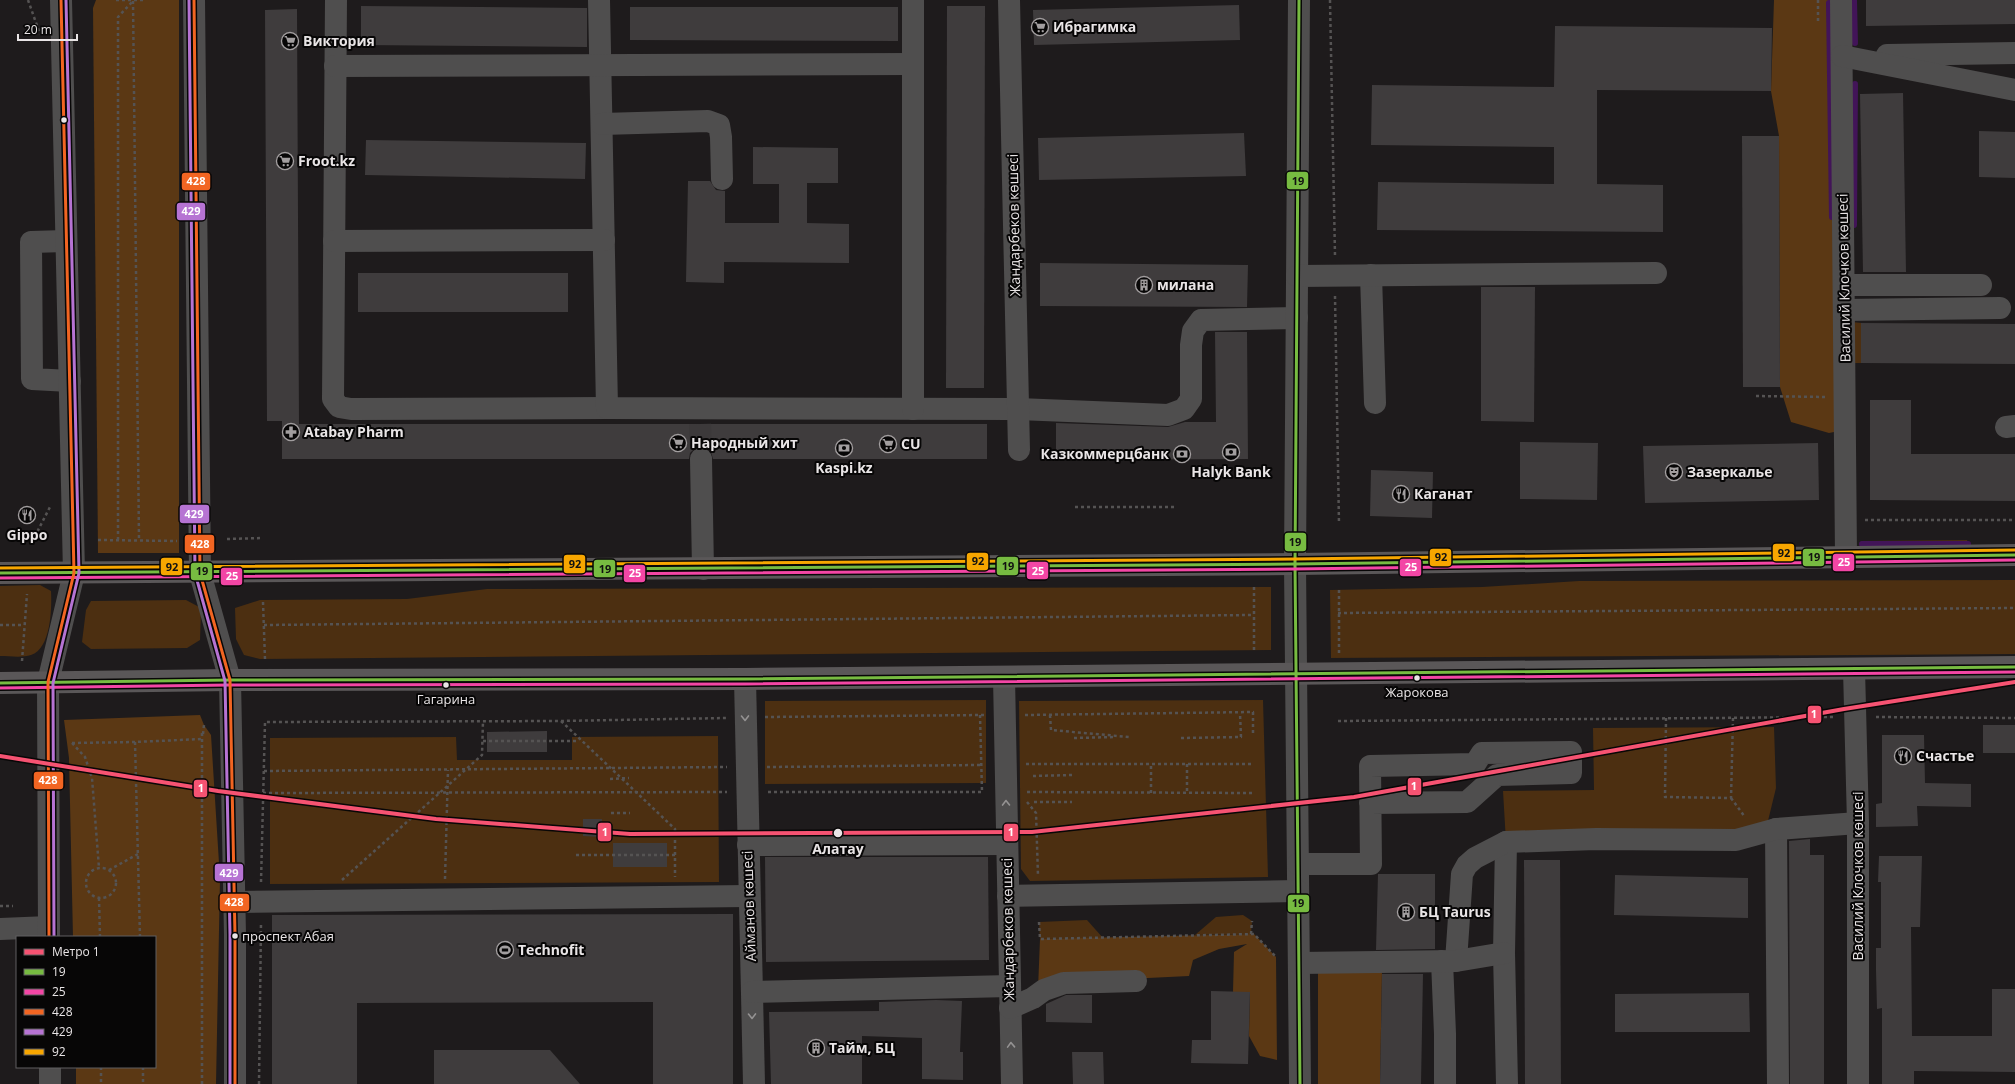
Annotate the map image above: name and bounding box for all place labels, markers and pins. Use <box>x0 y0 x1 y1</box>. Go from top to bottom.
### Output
supermarket icon: Ибрагимка <box>1030 17 1050 37</box>
place label: Ибрагимка <box>1053 17 1136 36</box>
supermarket icon: Виктория <box>280 31 300 51</box>
place label: Виктория <box>303 31 375 50</box>
unlabelled marker <box>59 115 69 125</box>
supermarket icon: Froot.kz <box>275 151 295 171</box>
place label: Froot.kz <box>298 151 355 170</box>
building icon: милана <box>1134 275 1154 295</box>
place label: милана <box>1157 275 1214 294</box>
pharmacy icon: Atabay Pharm <box>281 422 301 442</box>
place label: Atabay Pharm <box>304 422 404 441</box>
supermarket icon: Народный хит <box>668 433 688 453</box>
place label: Народный хит <box>691 433 798 452</box>
supermarket icon: CU <box>878 434 898 454</box>
place label: CU <box>901 434 921 453</box>
bank icon: Kaspi.kz <box>834 438 854 458</box>
bank icon: Halyk Bank <box>1221 442 1241 462</box>
place label: Казкоммерцбанк <box>1041 444 1169 463</box>
bank icon: Казкоммерцбанк <box>1172 444 1192 464</box>
place label: Kaspi.kz <box>815 458 873 477</box>
place label: Halyk Bank <box>1191 462 1271 481</box>
theatre icon: Зазеркалье <box>1664 462 1684 482</box>
place label: Зазеркалье <box>1687 462 1772 481</box>
restaurant icon: Каганат <box>1391 484 1411 504</box>
place label: Каганат <box>1414 484 1473 503</box>
restaurant icon: Gippo <box>17 505 37 525</box>
place label: Gippo <box>7 525 48 544</box>
marker: Жарокова <box>1412 673 1422 683</box>
marker: Гагарина <box>441 680 451 690</box>
place label: Жарокова <box>1385 683 1449 701</box>
place label: Гагарина <box>417 690 475 708</box>
restaurant icon: Счастье <box>1893 746 1913 766</box>
place label: Счастье <box>1916 746 1974 765</box>
marker: Алатау <box>832 827 844 839</box>
place label: Алатау <box>812 839 864 858</box>
building icon: БЦ Taurus <box>1396 902 1416 922</box>
place label: БЦ Taurus <box>1419 902 1491 921</box>
place label: проспект Абая <box>242 927 334 945</box>
marker: проспект Абая <box>230 931 240 941</box>
sports icon: Technofit <box>495 940 515 960</box>
place label: Technofit <box>518 940 584 959</box>
building icon: Тайм, БЦ <box>806 1038 826 1058</box>
place label: Тайм, БЦ <box>829 1038 895 1057</box>

